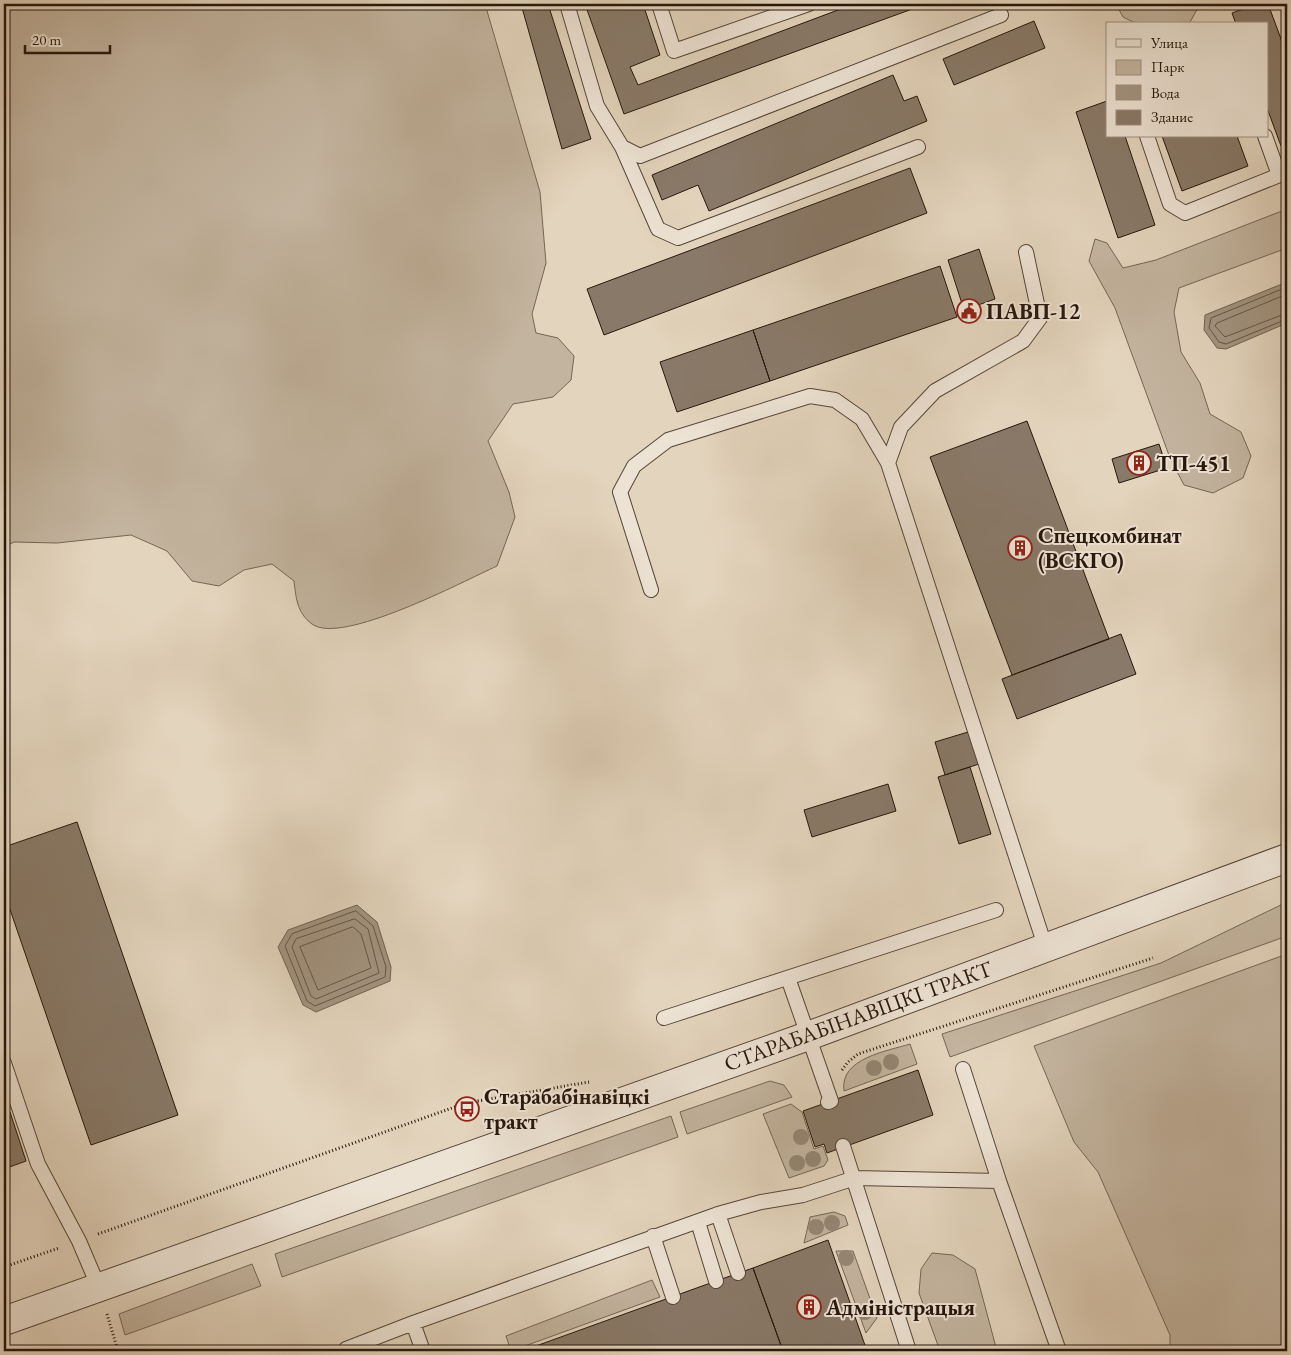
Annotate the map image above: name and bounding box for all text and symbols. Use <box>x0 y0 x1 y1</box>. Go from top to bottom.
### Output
scale bar <box>25 22 110 54</box>
legend <box>1106 22 1268 138</box>
text: 20 m <box>32 30 61 49</box>
text: Улица <box>1150 33 1188 52</box>
text: Парк <box>1151 57 1184 76</box>
text: Вода <box>1151 83 1180 102</box>
text: Здание <box>1151 107 1193 126</box>
place label: ПАВП-12 <box>986 297 1081 326</box>
public building icon: ПАВП-12 <box>956 298 982 324</box>
place label: ТП-451 <box>1156 449 1231 478</box>
building icon: ТП-451 <box>1126 450 1152 476</box>
place label: Спецкомбинат (ВСКГО) <box>1038 521 1182 575</box>
building icon: Спецкомбинат (ВСКГО) <box>1007 535 1033 561</box>
street label: СТАРАБАБІНАВІЦКІ ТРАКТ <box>720 954 996 1078</box>
place label: Старабабінавіцкі тракт <box>484 1082 650 1136</box>
bus stop icon: Старабабінавіцкі тракт <box>454 1096 480 1122</box>
place label: Адміністрацыя <box>825 1293 975 1322</box>
building icon: Адміністрацыя <box>796 1294 822 1320</box>

